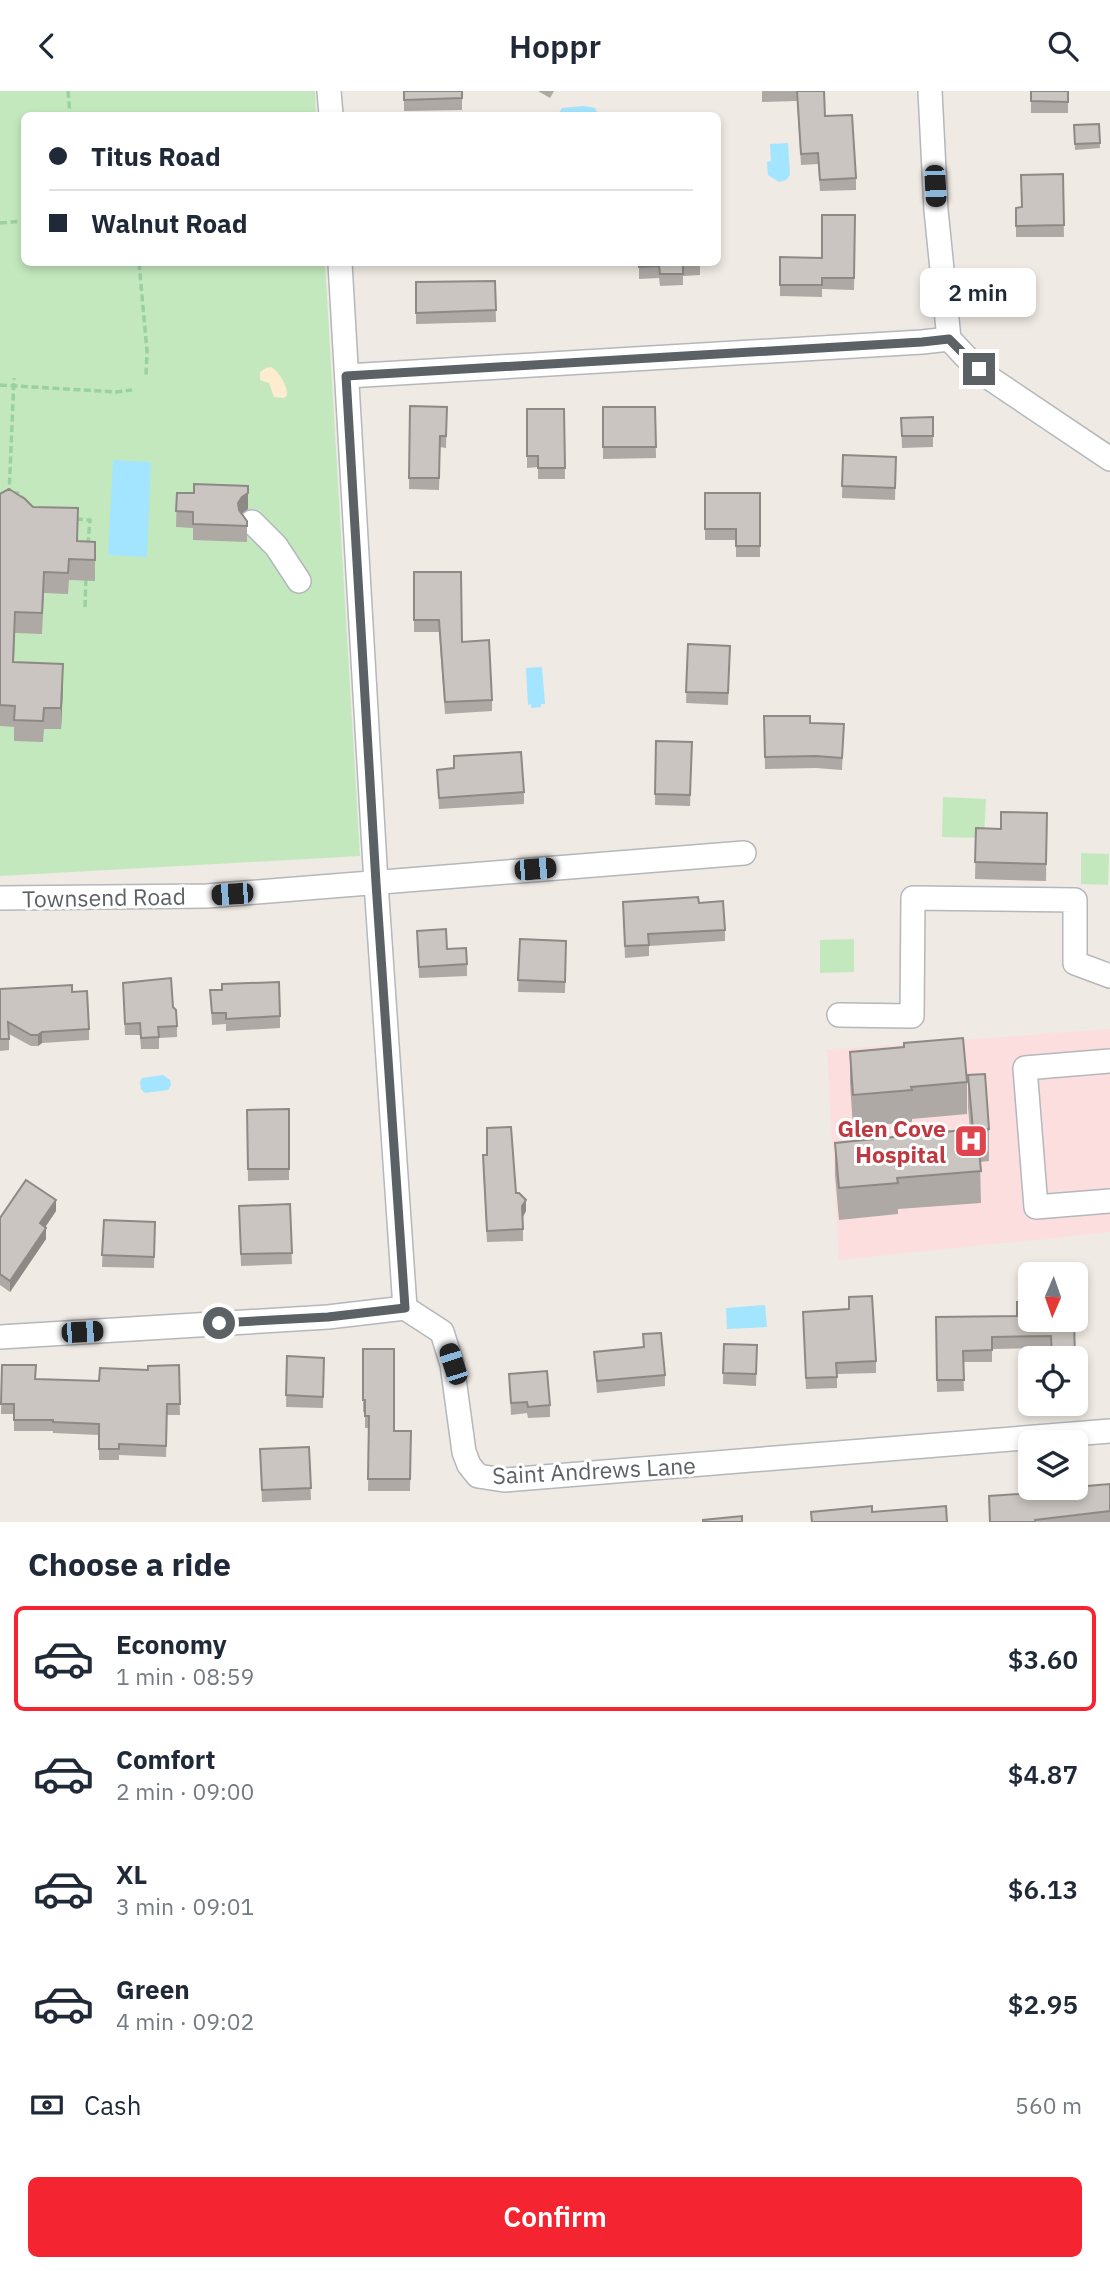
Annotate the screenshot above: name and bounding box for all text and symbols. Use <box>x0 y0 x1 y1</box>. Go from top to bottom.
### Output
text: Hoppr <box>509 25 601 67</box>
icon: back <box>28 27 66 65</box>
icon: search <box>1044 27 1082 65</box>
text: Titus Road <box>91 139 221 173</box>
car <box>924 164 947 208</box>
text: Walnut Road <box>91 206 248 240</box>
callout: 2 min <box>921 267 1037 317</box>
text: 2 min <box>948 277 1008 307</box>
route end <box>963 353 995 385</box>
car <box>514 857 557 881</box>
street label: Townsend Road <box>22 881 186 913</box>
car <box>211 882 254 906</box>
place label: Glen Cove Hospital <box>838 1113 946 1169</box>
hospital icon: Glen Cove Hospital <box>952 1122 990 1160</box>
north arrow <box>1018 1262 1088 1332</box>
map controls <box>1018 1262 1088 1500</box>
route start <box>203 1307 235 1339</box>
car <box>61 1320 104 1344</box>
car <box>437 1341 470 1387</box>
button: locate <box>1018 1346 1088 1416</box>
button: layers <box>1018 1430 1088 1500</box>
street label: Saint Andrews Lane <box>492 1450 696 1490</box>
text: Choose a ride <box>28 1543 231 1585</box>
icon: car <box>32 1627 95 1690</box>
text: Economy <box>116 1627 227 1661</box>
text: $3.60 <box>1008 1642 1078 1676</box>
text: 1 min · 08:59 <box>116 1661 254 1691</box>
icon: car <box>32 1742 95 1805</box>
text: Comfort <box>116 1742 215 1776</box>
text: $4.87 <box>1008 1757 1078 1791</box>
text: 2 min · 09:00 <box>116 1776 254 1806</box>
icon: car <box>32 1857 95 1920</box>
text: XL <box>116 1857 147 1891</box>
text: $6.13 <box>1008 1872 1078 1906</box>
text: 3 min · 09:01 <box>116 1891 254 1921</box>
icon: car <box>32 1972 95 2035</box>
text: Green <box>116 1972 190 2006</box>
text: $2.95 <box>1008 1987 1078 2021</box>
text: 4 min · 09:02 <box>116 2006 254 2036</box>
icon: cash <box>28 2086 66 2124</box>
text: Cash <box>84 2088 141 2122</box>
text: 560 m <box>1015 2090 1082 2120</box>
button: Confirm <box>28 2177 1082 2257</box>

